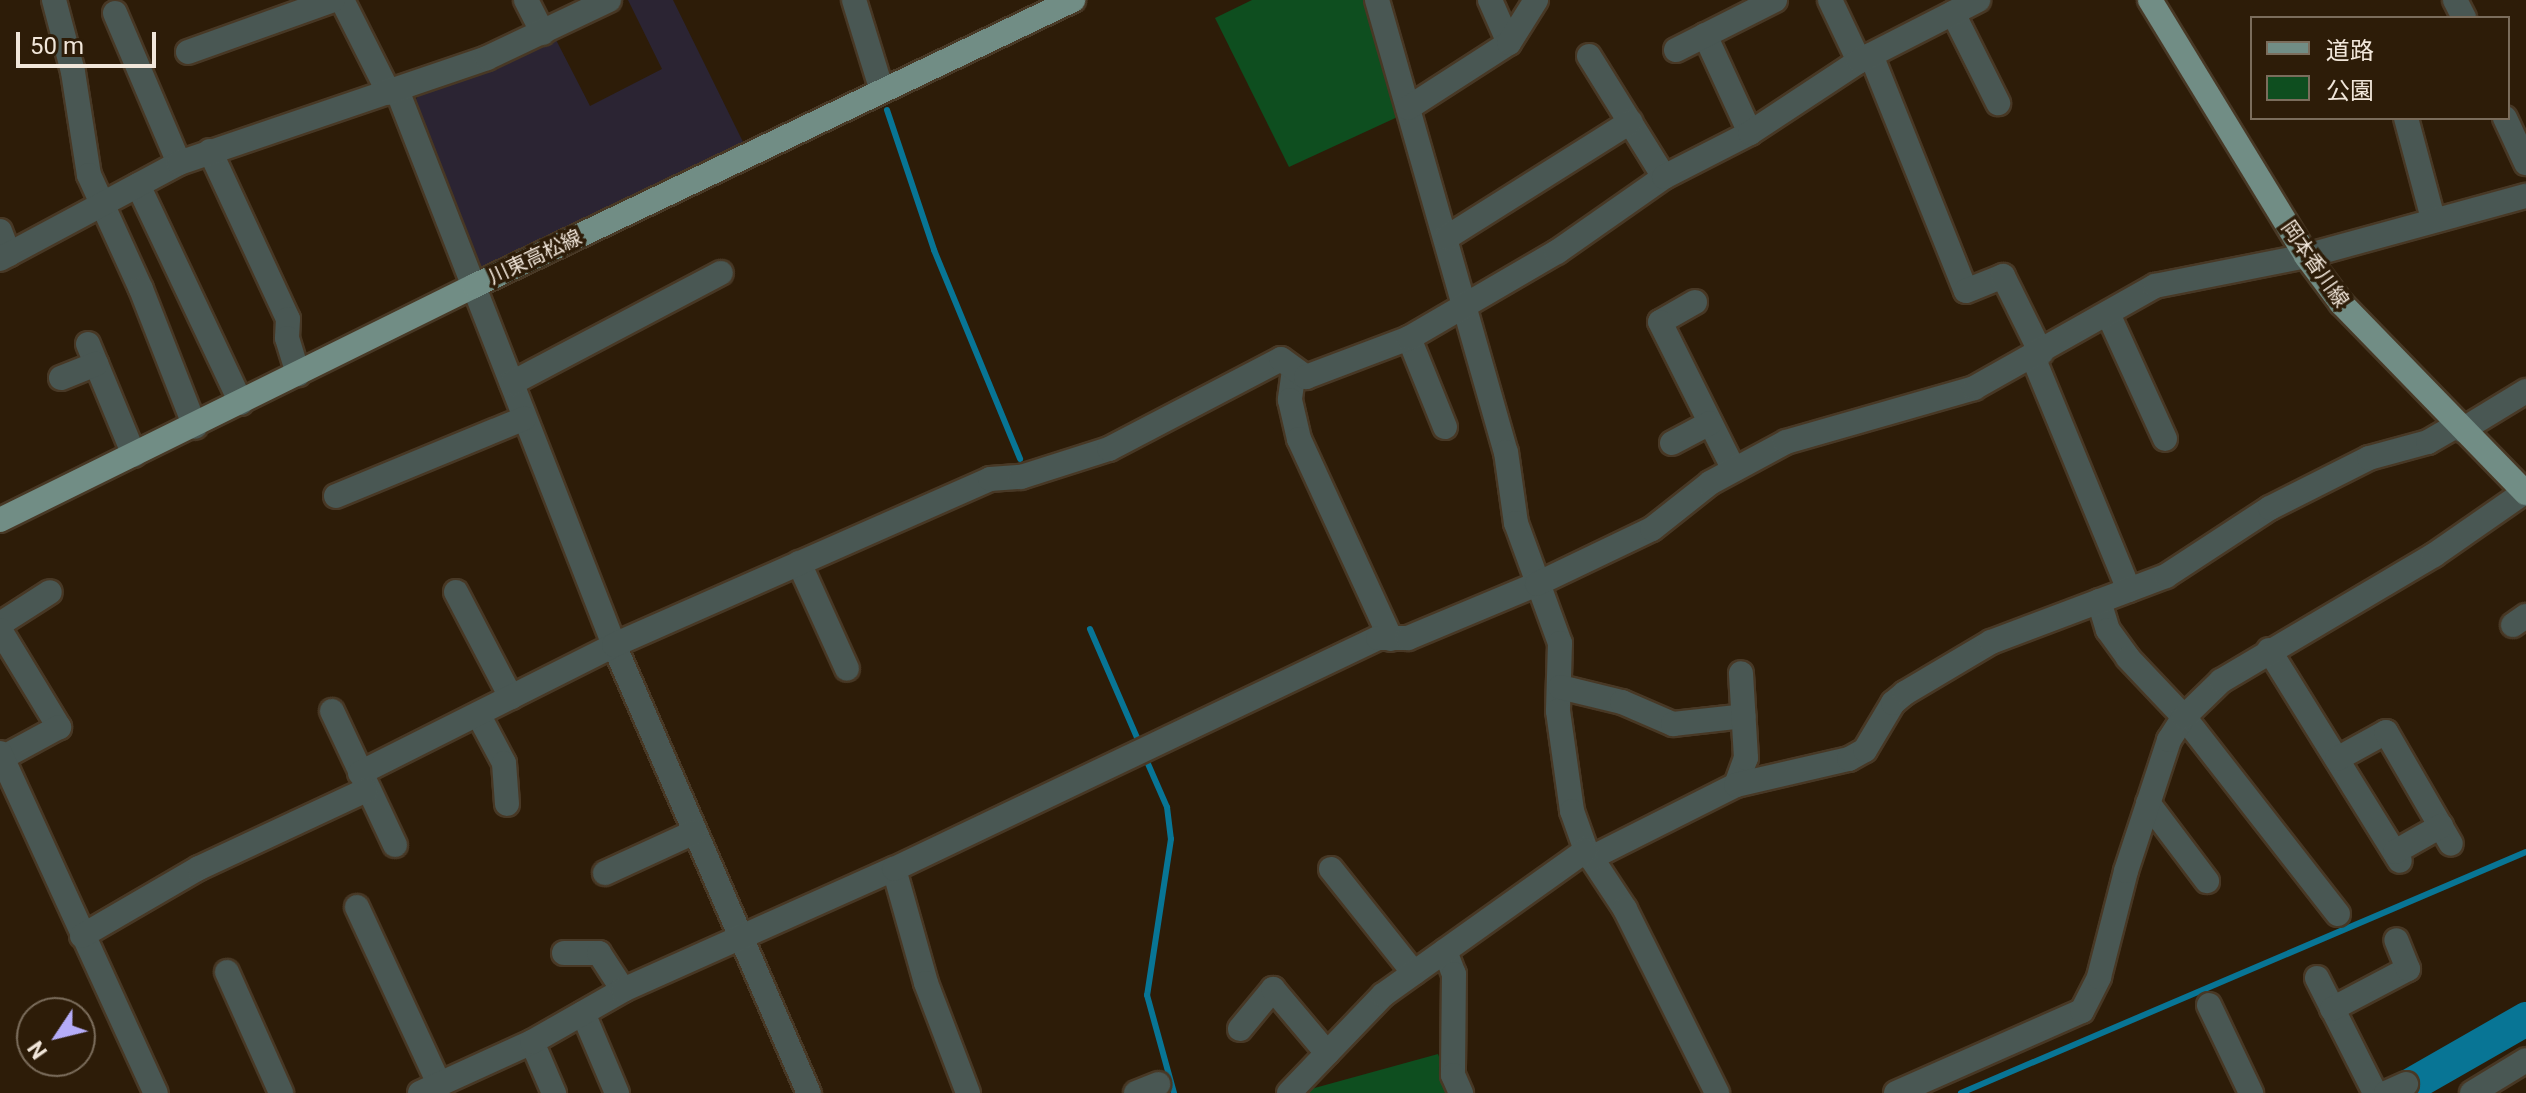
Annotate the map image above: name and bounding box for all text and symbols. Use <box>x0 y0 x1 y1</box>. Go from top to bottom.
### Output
scale bar <box>20 16 160 66</box>
legend <box>2250 16 2510 120</box>
text: 50 m <box>30 32 84 60</box>
text: 道路 <box>2326 37 2374 65</box>
text: 公園 <box>2326 77 2374 105</box>
street label: 岡本香川線 <box>2276 216 2354 312</box>
street label: 川東高松線 <box>485 225 585 289</box>
north arrow <box>16 997 96 1077</box>
text: N <box>23 1036 52 1063</box>

